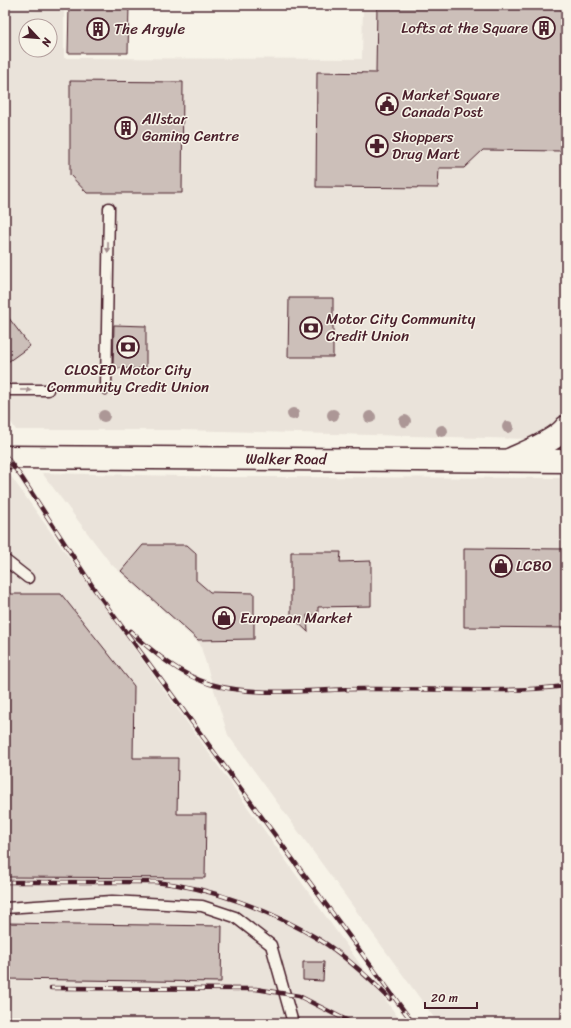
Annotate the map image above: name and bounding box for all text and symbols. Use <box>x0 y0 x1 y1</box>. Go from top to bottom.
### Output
place label: Lofts at the Square <box>401 15 528 41</box>
building icon: Lofts at the Square <box>531 15 557 41</box>
building icon: The Argyle <box>85 16 111 42</box>
place label: The Argyle <box>114 16 185 42</box>
north arrow <box>18 18 58 58</box>
text: N <box>36 34 57 50</box>
place label: Market Square Canada Post <box>402 82 500 125</box>
public building icon: Market Square Canada Post <box>374 91 400 117</box>
place label: Allstar Gaming Centre <box>141 106 239 149</box>
building icon: Allstar Gaming Centre <box>113 115 139 141</box>
place label: Shoppers Drug Mart <box>392 124 460 167</box>
pharmacy icon: Shoppers Drug Mart <box>364 133 390 159</box>
one-way arrow <box>105 241 112 253</box>
place label: Motor City Community Credit Union <box>326 306 476 349</box>
bank icon: Motor City Community Credit Union <box>298 315 324 341</box>
bank icon: CLOSED Motor City Community Credit Union <box>115 334 141 360</box>
place label: CLOSED Motor City Community Credit Union <box>47 357 209 400</box>
one-way arrow <box>20 387 33 393</box>
street label: Walker Road <box>245 446 328 472</box>
shop icon: LCBO <box>488 553 514 579</box>
place label: LCBO <box>516 553 552 579</box>
shop icon: European Market <box>211 605 237 631</box>
place label: European Market <box>240 605 353 631</box>
scale bar <box>425 984 477 1010</box>
text: 20 m <box>431 987 458 1009</box>

